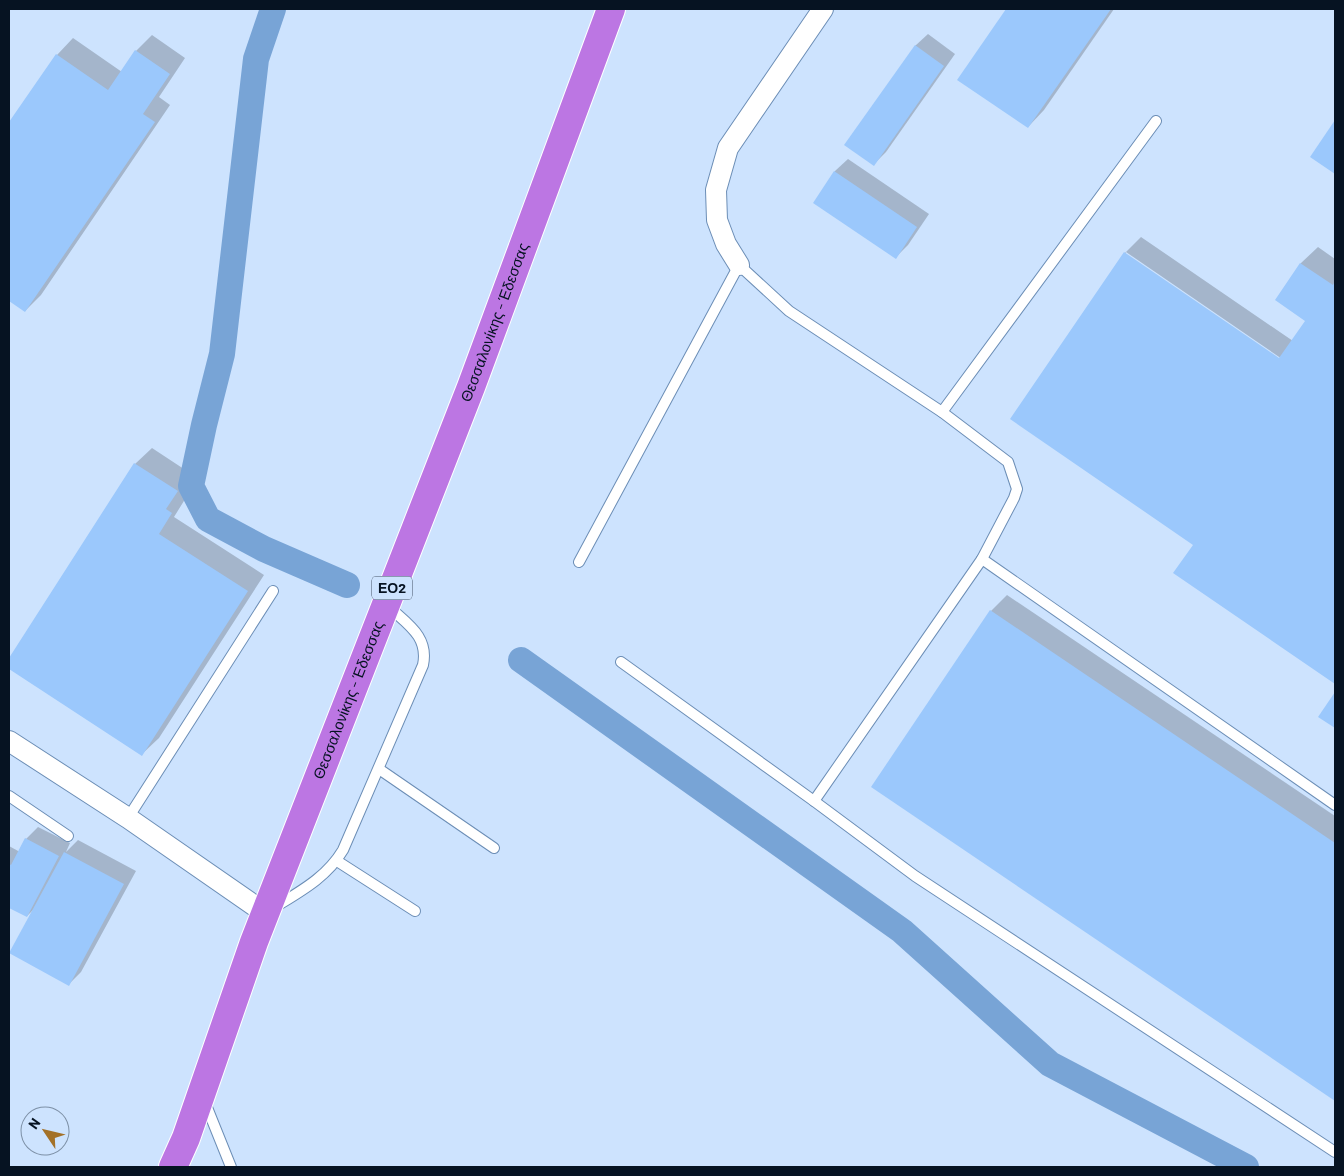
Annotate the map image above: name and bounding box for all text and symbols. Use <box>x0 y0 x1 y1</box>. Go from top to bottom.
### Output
street label: Θεσσαλονίκης - Έδεσσας <box>456 240 532 404</box>
road number: ΕΟ2 <box>372 576 412 600</box>
street label: Θεσσαλονίκης - Έδεσσας <box>309 618 387 781</box>
north arrow <box>20 1106 70 1156</box>
text: N <box>24 1115 44 1132</box>

